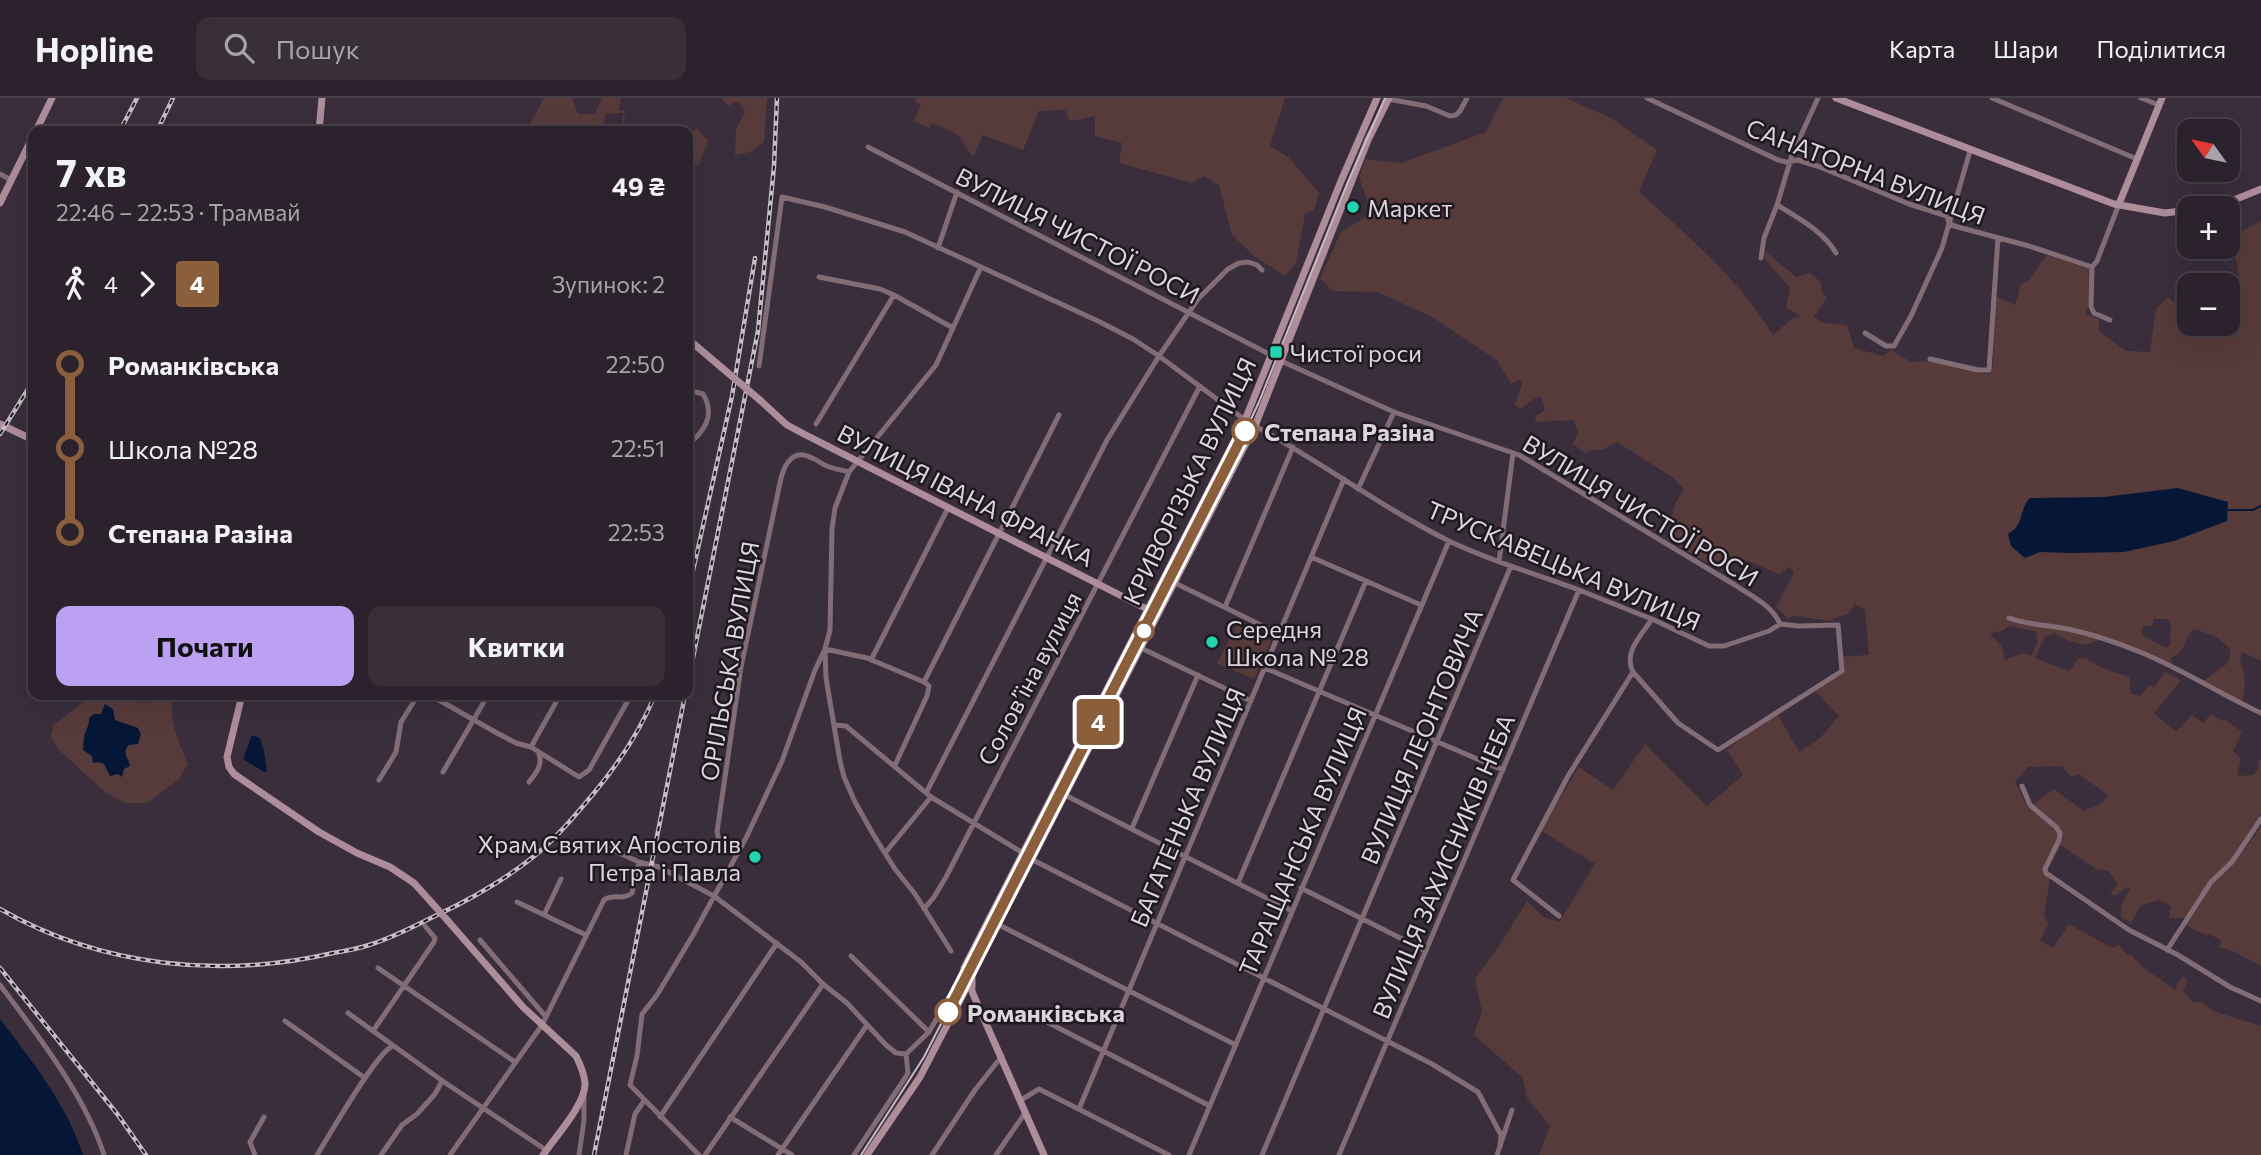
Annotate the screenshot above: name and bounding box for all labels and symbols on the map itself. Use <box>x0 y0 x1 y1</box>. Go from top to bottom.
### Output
street label: САНАТОРНА ВУЛИЦЯ <box>1742 112 1990 230</box>
north arrow <box>2177 119 2240 182</box>
street label: ВУЛИЦЯ ЧИСТОЇ РОСИ <box>951 161 1205 309</box>
place label: Маркет <box>1367 193 1452 222</box>
marker: Маркет <box>1345 199 1361 215</box>
place label: Чистої роси <box>1290 338 1422 367</box>
marker: Чистої роси <box>1268 344 1284 360</box>
street label: КРИВОРІЗЬКА ВУЛИЦЯ <box>1116 352 1262 610</box>
place label: Степана Разіна <box>1264 417 1435 446</box>
street label: ВУЛИЦЯ ІВАНА ФРАНКА <box>833 418 1099 572</box>
marker: Степана Разіна <box>1232 418 1258 444</box>
street label: ВУЛИЦЯ ЧИСТОЇ РОСИ <box>1518 428 1764 592</box>
street label: ТРУСКАВЕЦЬКА ВУЛИЦЯ <box>1423 494 1705 636</box>
street label: ОРІЛЬСЬКА ВУЛИЦЯ <box>694 539 764 783</box>
street label: Соловʼїна вулиця <box>971 586 1087 770</box>
street label: ВУЛИЦЯ ЛЕОНТОВИЧА <box>1354 604 1488 868</box>
place label: Середня Школа № 28 <box>1226 614 1369 671</box>
unlabelled marker <box>1134 621 1154 641</box>
marker: Середня Школа № 28 <box>1204 634 1220 650</box>
street label: БАГАТЕНЬКА ВУЛИЦЯ <box>1123 683 1251 931</box>
line badge: 4 <box>1075 699 1121 745</box>
street label: ТАРАЩАНСЬКА ВУЛИЦЯ <box>1232 702 1372 980</box>
street label: ВУЛИЦЯ ЗАХИСНИКІВ НЕБА <box>1366 709 1520 1023</box>
place label: Храм Святих Апостолів Петра і Павла <box>478 829 741 886</box>
marker: Храм Святих Апостолів Петра і Павла <box>747 849 763 865</box>
place label: Романківська <box>967 998 1125 1027</box>
marker: Романківська <box>935 999 961 1025</box>

